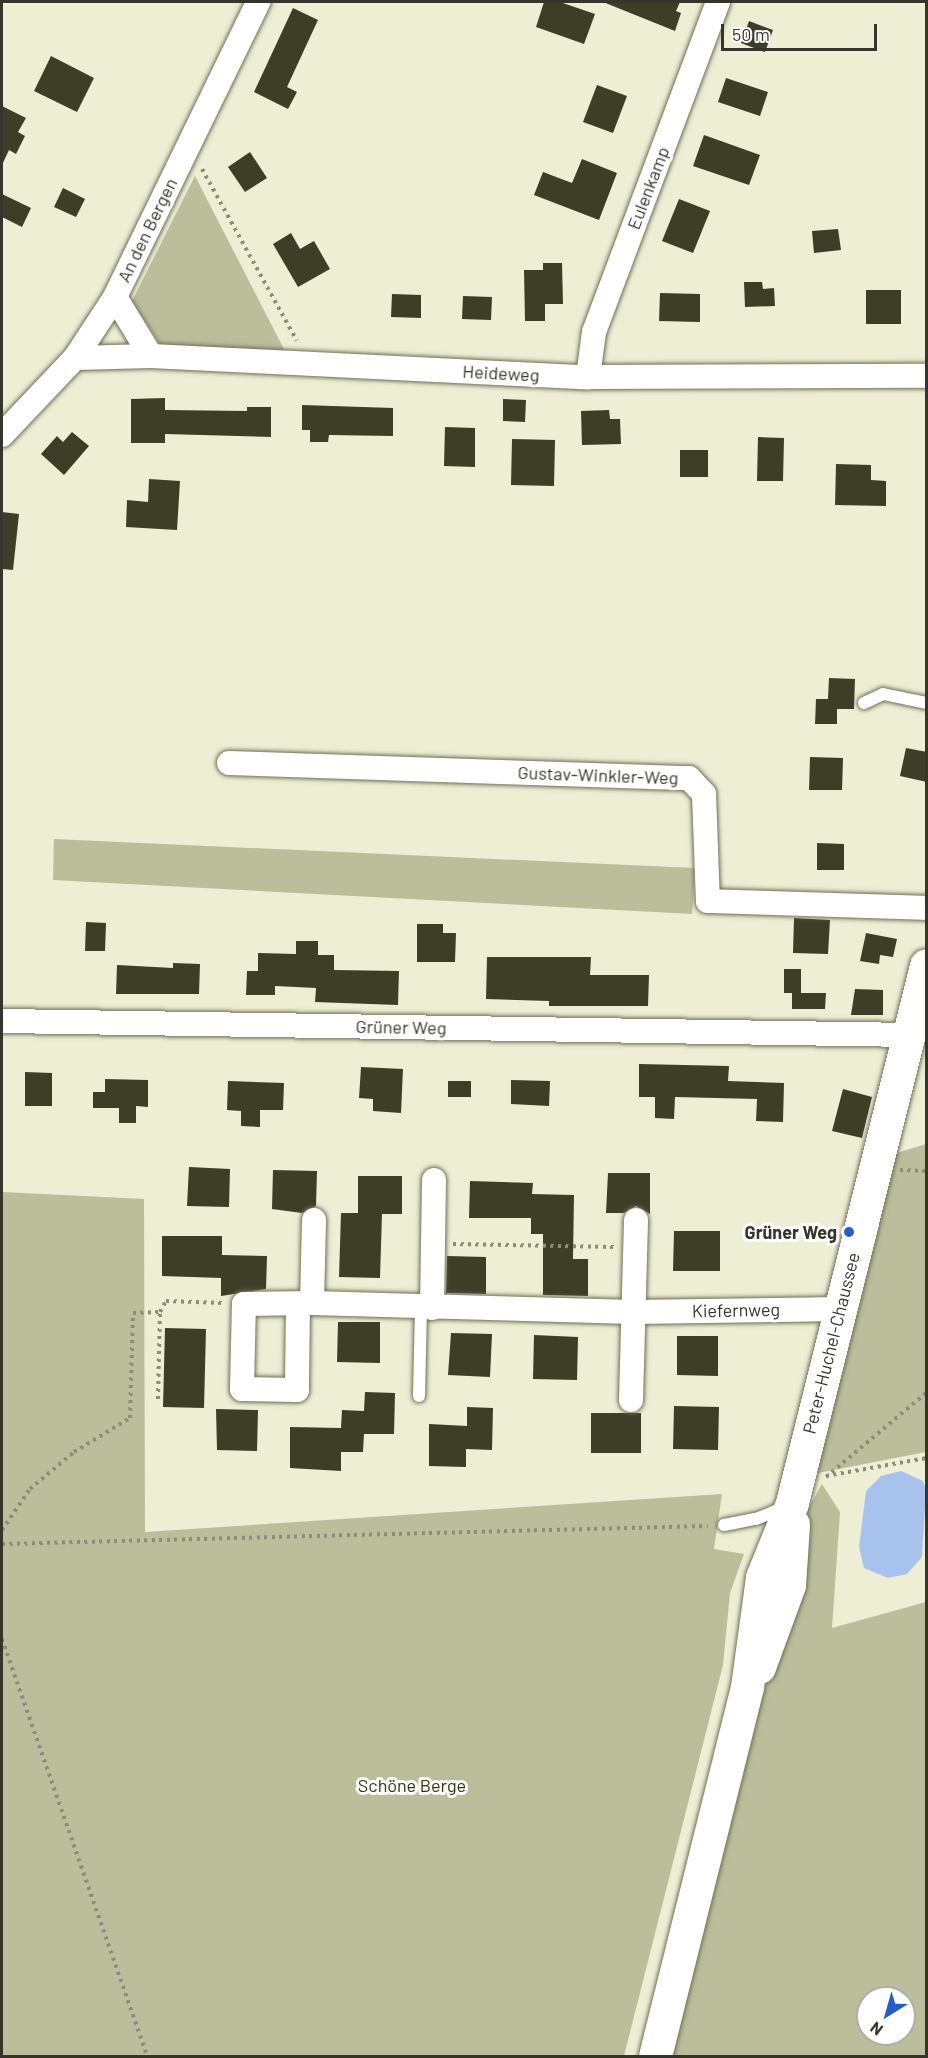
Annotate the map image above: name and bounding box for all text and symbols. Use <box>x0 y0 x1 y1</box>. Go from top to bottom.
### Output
scale bar <box>724 12 880 50</box>
text: 50 m <box>732 23 770 45</box>
street label: Eulenkamp <box>622 144 674 232</box>
street label: An den Bergen <box>113 174 181 286</box>
street label: Heideweg <box>462 360 540 386</box>
street label: Gustav-Winkler-Weg <box>517 761 679 789</box>
street label: Grüner Weg <box>355 1015 447 1039</box>
place label: Grüner Weg <box>745 1221 837 1243</box>
marker: Grüner Weg <box>842 1225 856 1239</box>
street label: Peter-Huchel-Chaussee <box>798 1250 864 1436</box>
street label: Kiefernweg <box>692 1298 780 1322</box>
park label: Schöne Berge <box>358 1774 466 1796</box>
north arrow <box>856 1986 916 2046</box>
text: N <box>866 2018 886 2040</box>

